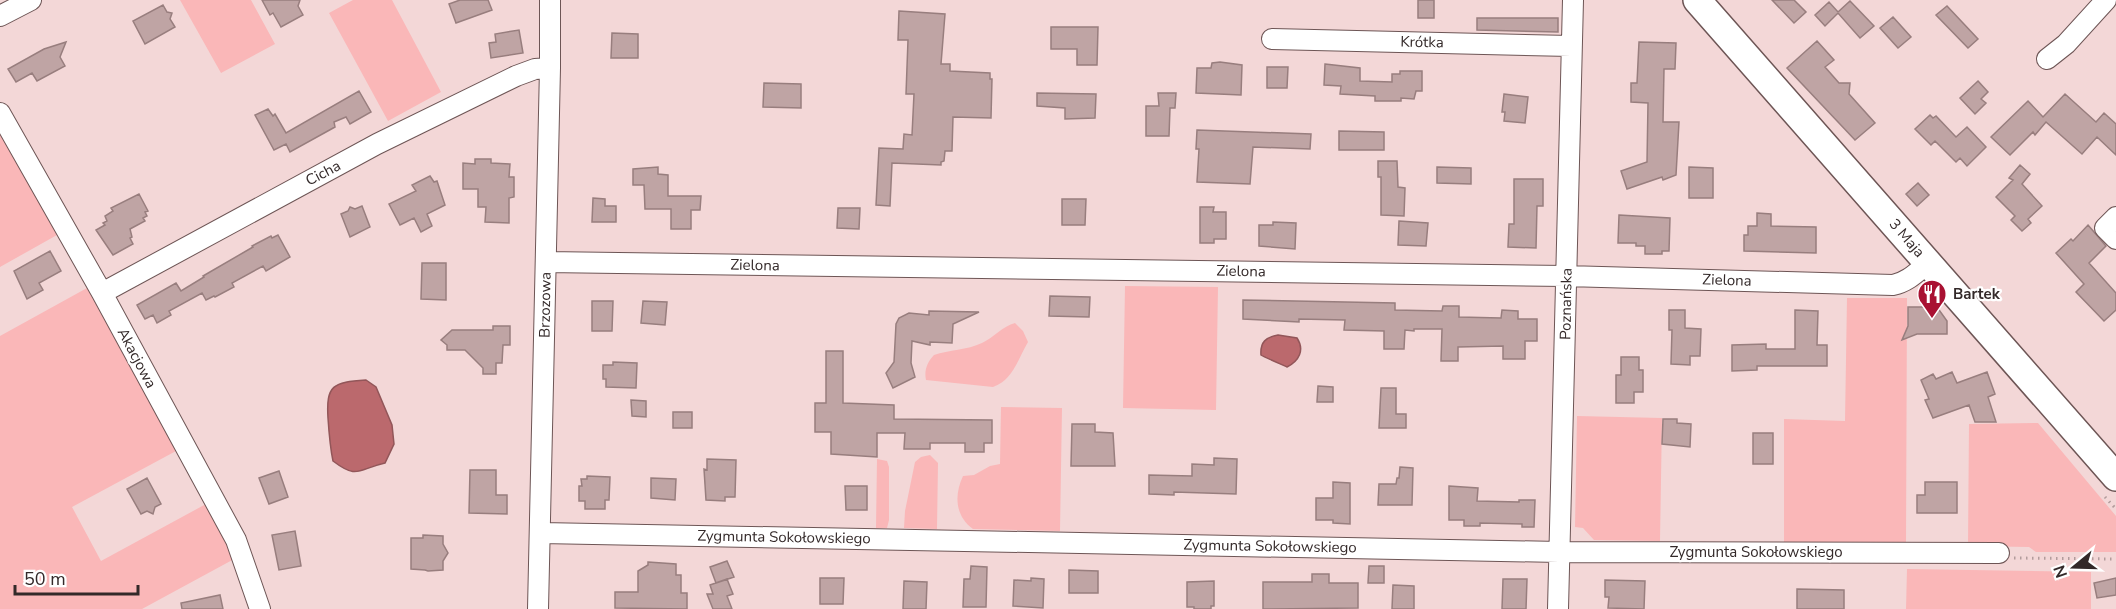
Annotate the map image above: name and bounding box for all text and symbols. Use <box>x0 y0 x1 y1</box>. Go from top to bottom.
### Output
street label: Krótka <box>1400 32 1444 52</box>
street label: Cicha <box>302 155 344 191</box>
street label: 3 Maja <box>1885 214 1929 262</box>
street label: Zielona <box>730 255 780 275</box>
street label: Zielona <box>1216 261 1266 281</box>
street label: Poznańska <box>1555 268 1577 340</box>
street label: Zielona <box>1702 269 1752 291</box>
street label: Brzozowa <box>534 272 556 338</box>
restaurant icon: Bartek <box>1916 278 1948 320</box>
place label: Bartek <box>1953 284 2001 304</box>
street label: Akacjowa <box>113 324 161 392</box>
street label: Zygmunta Sokołowskiego <box>697 525 871 549</box>
street label: Zygmunta Sokołowskiego <box>1183 534 1357 558</box>
north arrow <box>2044 537 2104 597</box>
street label: Zygmunta Sokołowskiego <box>1669 542 1843 562</box>
scale bar <box>15 558 138 596</box>
text: N <box>2048 562 2073 581</box>
text: 50 m <box>24 567 66 591</box>

